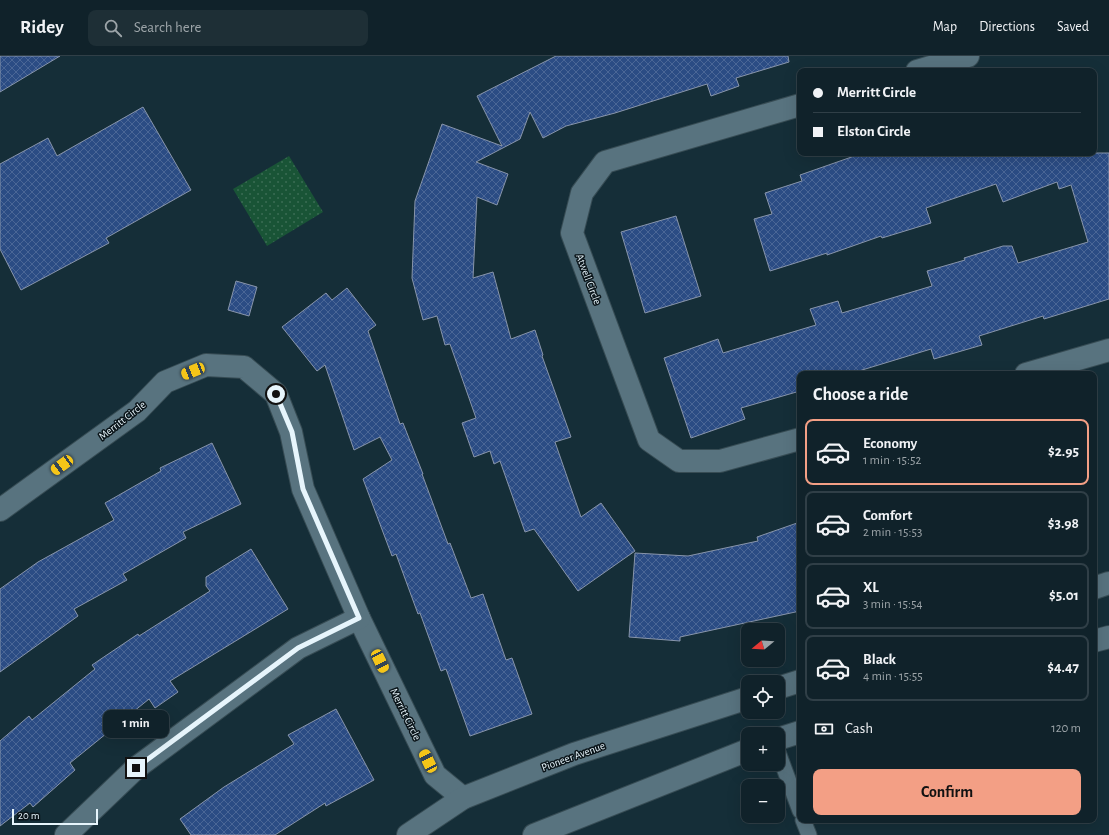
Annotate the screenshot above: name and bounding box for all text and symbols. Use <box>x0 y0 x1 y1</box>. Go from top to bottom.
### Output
search box <box>88 10 368 46</box>
icon: search <box>102 17 124 39</box>
text: Ridey <box>20 18 64 37</box>
text: Search here <box>134 20 201 35</box>
text: Map <box>933 20 957 34</box>
text: Directions <box>979 20 1035 34</box>
text: Saved <box>1057 20 1089 34</box>
text: Merritt Circle <box>837 85 916 100</box>
text: Elston Circle <box>837 124 911 139</box>
street label: Atwell Circle <box>574 252 603 306</box>
car <box>180 361 206 381</box>
route start <box>267 385 285 403</box>
text: Choose a ride <box>813 386 908 404</box>
street label: Merritt Circle <box>97 399 148 442</box>
icon: car <box>815 434 851 470</box>
text: Economy <box>863 436 917 451</box>
text: $2.95 <box>1048 444 1079 459</box>
car <box>49 453 75 477</box>
text: 1 min · 15:52 <box>863 454 921 467</box>
icon: car <box>815 506 851 542</box>
text: Comfort <box>863 508 912 523</box>
text: $3.98 <box>1048 516 1079 531</box>
text: 2 min · 15:53 <box>863 526 922 539</box>
icon: car <box>815 578 851 614</box>
text: XL <box>863 580 879 595</box>
text: $5.01 <box>1049 588 1079 603</box>
text: 3 min · 15:54 <box>863 598 923 611</box>
north arrow <box>741 623 785 667</box>
map controls <box>741 623 785 823</box>
car <box>369 648 391 674</box>
icon: car <box>815 650 851 686</box>
text: Black <box>863 652 896 667</box>
text: $4.47 <box>1047 660 1079 675</box>
text: 4 min · 15:55 <box>863 670 923 683</box>
button: locate <box>741 675 785 719</box>
street label: Merritt Circle <box>388 687 423 742</box>
callout: 1 min <box>103 710 169 738</box>
text: 1 min <box>122 717 150 730</box>
icon: cash <box>813 718 835 740</box>
text: Cash <box>845 721 873 736</box>
text: 120 m <box>1051 722 1081 735</box>
button: + <box>741 727 785 771</box>
street label: Pioneer Avenue <box>540 740 607 773</box>
car <box>417 748 439 774</box>
route end <box>127 759 145 777</box>
button: Confirm <box>813 769 1081 815</box>
button: − <box>741 779 785 823</box>
scale bar <box>12 807 98 826</box>
text: 20 m <box>18 810 39 821</box>

